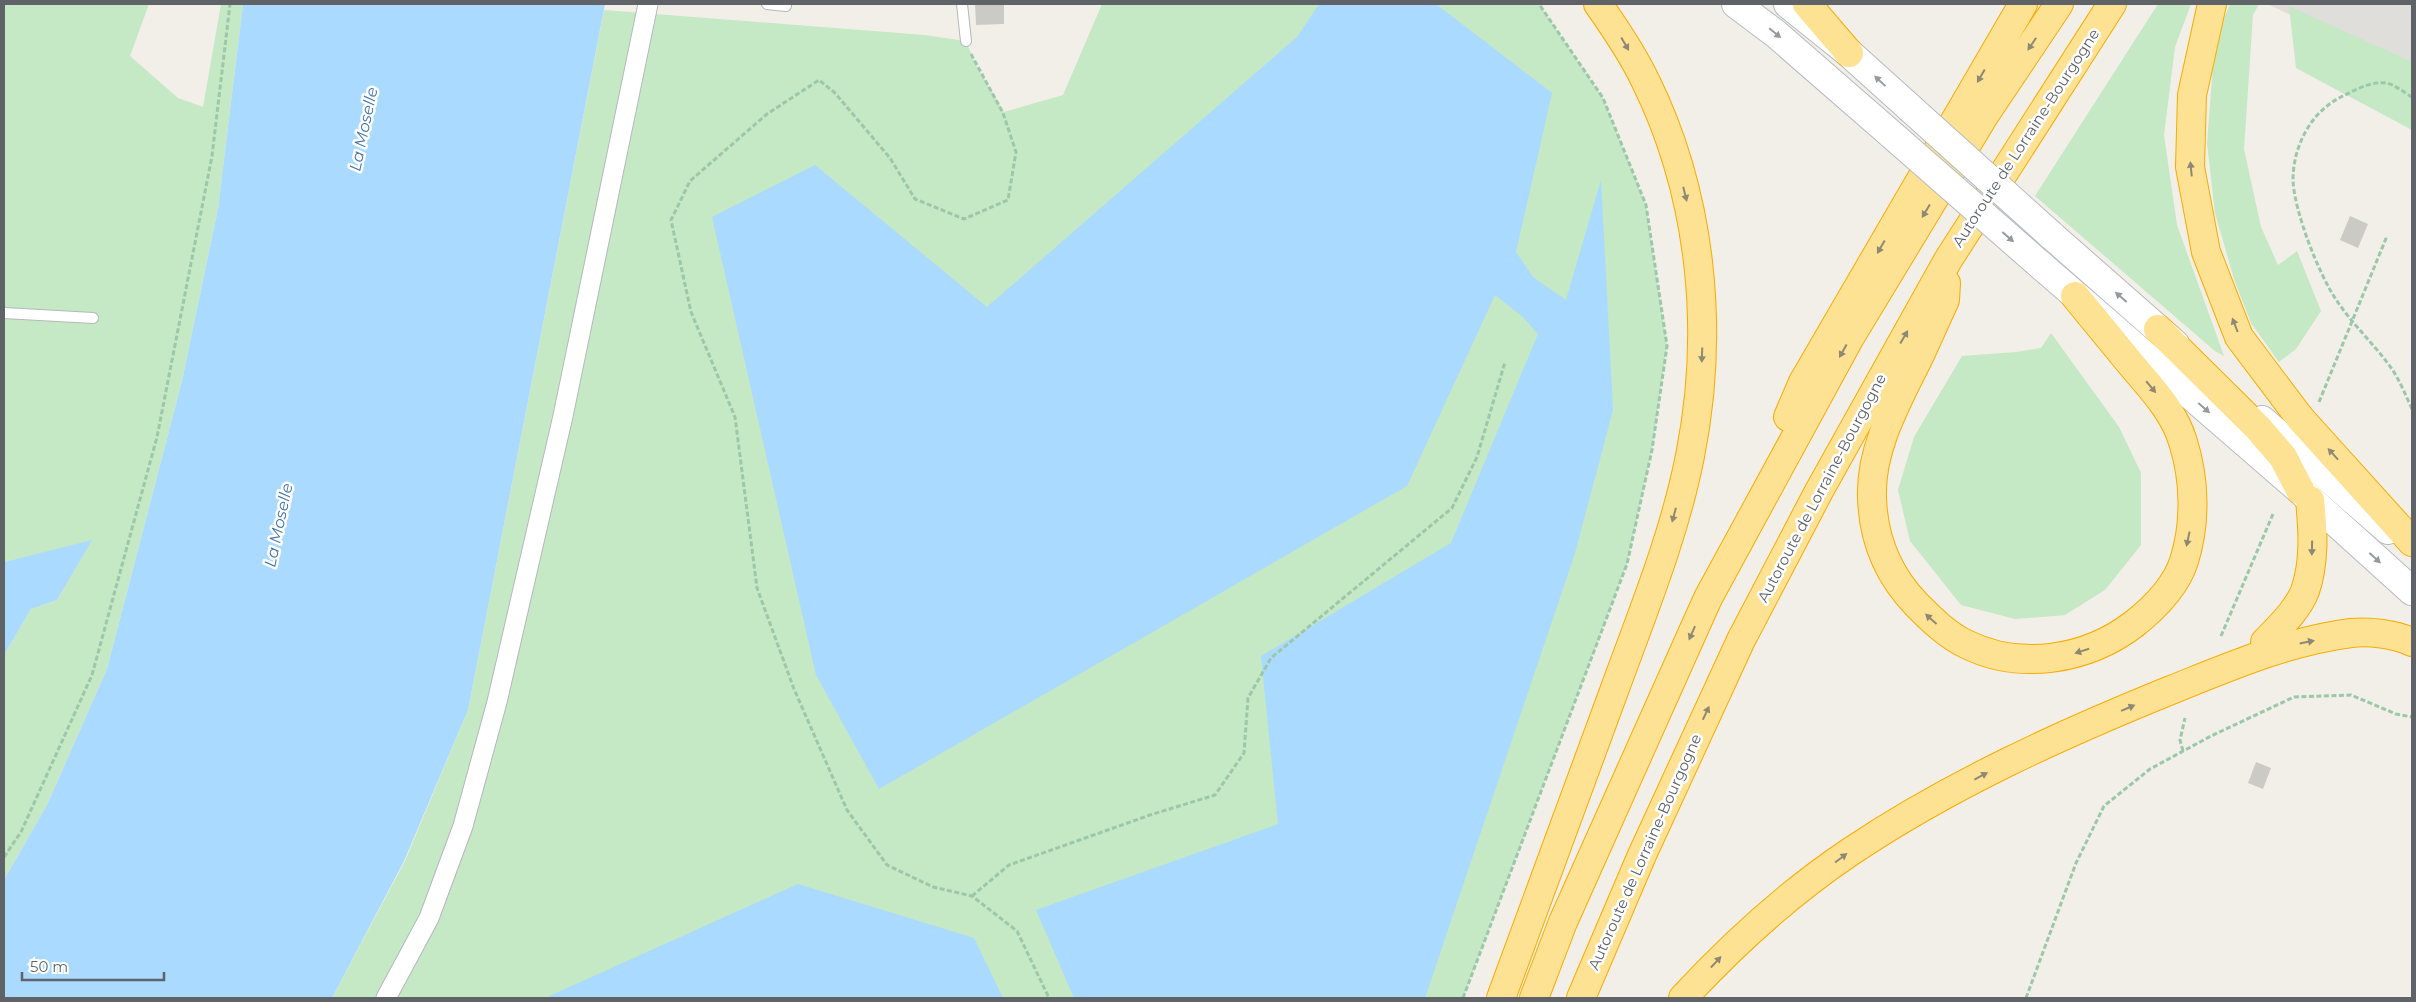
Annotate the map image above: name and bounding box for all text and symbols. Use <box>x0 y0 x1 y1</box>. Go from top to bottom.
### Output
street label: Autoroute de Lorraine-Bourgogne <box>1948 25 2103 250</box>
one-way arrow <box>1768 28 1781 39</box>
one-way arrow <box>1620 38 1629 51</box>
one-way arrow <box>2027 38 2037 51</box>
one-way arrow <box>1976 69 1985 83</box>
one-way arrow <box>1873 75 1886 86</box>
water label: La Moselle <box>345 85 382 173</box>
one-way arrow <box>2187 161 2195 177</box>
one-way arrow <box>1681 187 1689 202</box>
one-way arrow <box>1922 205 1931 218</box>
one-way arrow <box>2002 231 2015 242</box>
one-way arrow <box>1877 240 1886 253</box>
one-way arrow <box>2116 291 2128 303</box>
one-way arrow <box>2230 318 2238 332</box>
one-way arrow <box>1899 331 1908 344</box>
one-way arrow <box>1838 344 1847 357</box>
one-way arrow <box>1698 348 1706 364</box>
street label: Autoroute de Lorraine-Bourgogne <box>1753 370 1890 605</box>
one-way arrow <box>2145 381 2156 394</box>
one-way arrow <box>2198 402 2210 414</box>
one-way arrow <box>2327 448 2338 461</box>
water label: La Moselle <box>260 481 297 569</box>
one-way arrow <box>1670 508 1678 523</box>
one-way arrow <box>2184 531 2192 547</box>
one-way arrow <box>2308 540 2316 556</box>
one-way arrow <box>2369 552 2381 564</box>
one-way arrow <box>1926 613 1938 625</box>
one-way arrow <box>1688 626 1696 640</box>
one-way arrow <box>2299 638 2315 646</box>
one-way arrow <box>2075 648 2090 656</box>
one-way arrow <box>2121 703 2135 711</box>
one-way arrow <box>1702 706 1710 720</box>
street label: Autoroute de Lorraine-Bourgogne <box>1584 731 1705 973</box>
one-way arrow <box>1974 772 1988 780</box>
one-way arrow <box>1834 853 1847 864</box>
scale bar <box>22 950 165 982</box>
one-way arrow <box>1711 956 1722 969</box>
text: 50 m <box>30 957 68 976</box>

